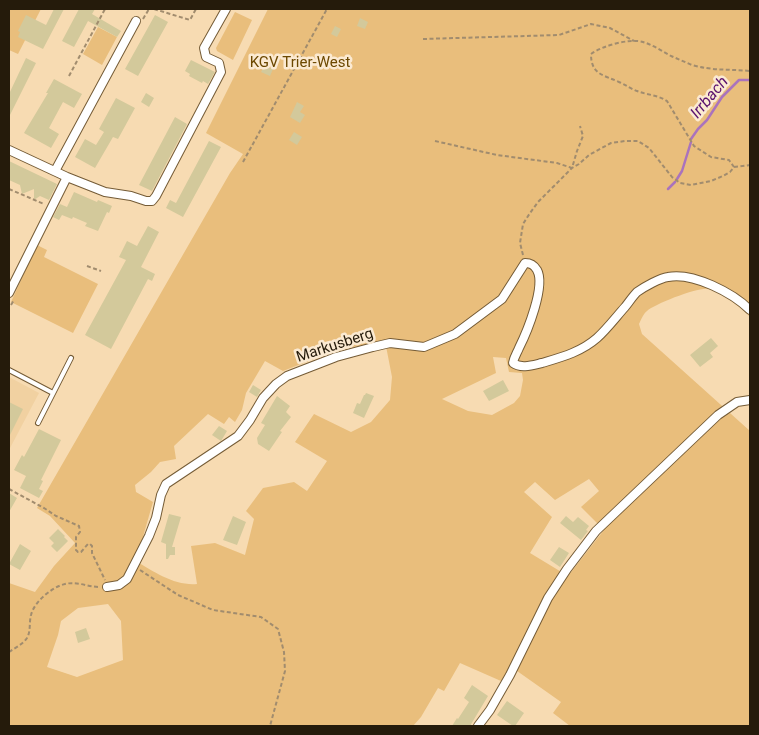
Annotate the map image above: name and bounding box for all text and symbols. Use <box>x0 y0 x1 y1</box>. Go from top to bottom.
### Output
park label: KGV Trier-West <box>250 54 350 72</box>
water label: Irrbach <box>687 73 733 123</box>
street label: Markusberg <box>294 325 376 367</box>

